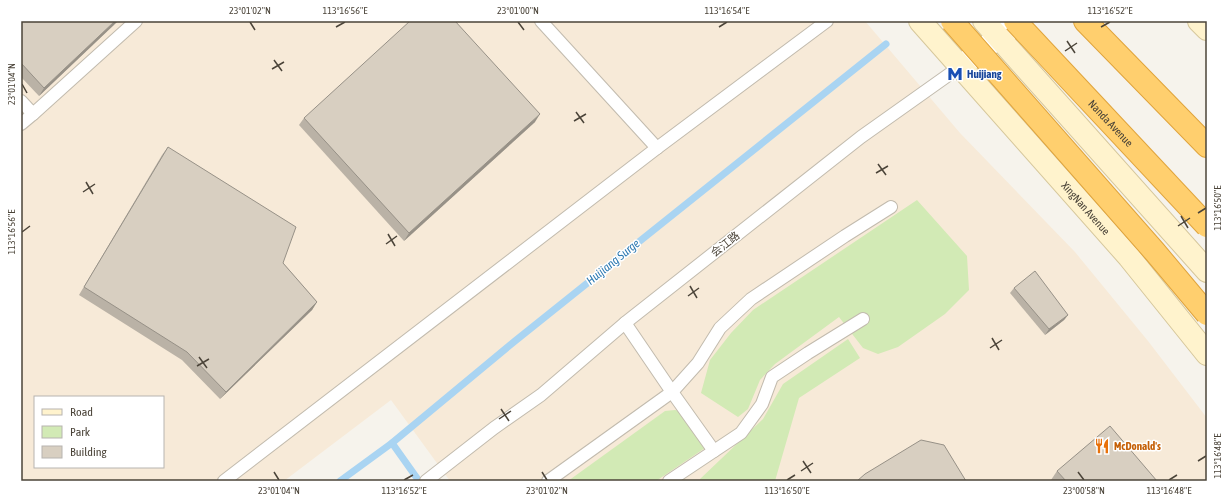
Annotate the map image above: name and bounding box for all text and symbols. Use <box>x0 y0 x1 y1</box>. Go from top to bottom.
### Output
text: 23°01'02"N <box>229 5 271 16</box>
text: 113°16'56"E <box>323 5 368 16</box>
text: 23°01'00"N <box>497 5 539 16</box>
text: 113°16'54"E <box>705 5 750 16</box>
text: 113°16'52"E <box>1088 5 1133 16</box>
text: 23°01'04"N <box>6 63 17 105</box>
metro station icon: Huijiang <box>946 65 964 83</box>
place label: Huijiang <box>967 68 1002 80</box>
street label: Nanda Avenue <box>1086 97 1135 149</box>
street label: XingNan Avenue <box>1059 179 1112 237</box>
text: 113°16'50"E <box>1212 185 1223 230</box>
text: 113°16'56"E <box>6 209 17 254</box>
street label: 会江路 <box>708 229 742 259</box>
water label: Huijiang Surge <box>583 236 643 288</box>
legend <box>34 396 164 468</box>
text: Road <box>70 405 93 419</box>
text: Park <box>70 425 91 439</box>
text: 113°16'48"E <box>1212 433 1223 478</box>
restaurant icon: McDonald's <box>1093 437 1111 455</box>
place label: McDonald's <box>1114 440 1161 452</box>
text: Building <box>70 445 108 459</box>
text: 23°01'04"N <box>258 485 300 496</box>
text: 113°16'52"E <box>382 485 427 496</box>
text: 23°01'02"N <box>526 485 568 496</box>
text: 113°16'50"E <box>765 485 810 496</box>
text: 23°00'58"N <box>1063 485 1105 496</box>
text: 113°16'48"E <box>1147 485 1192 496</box>

